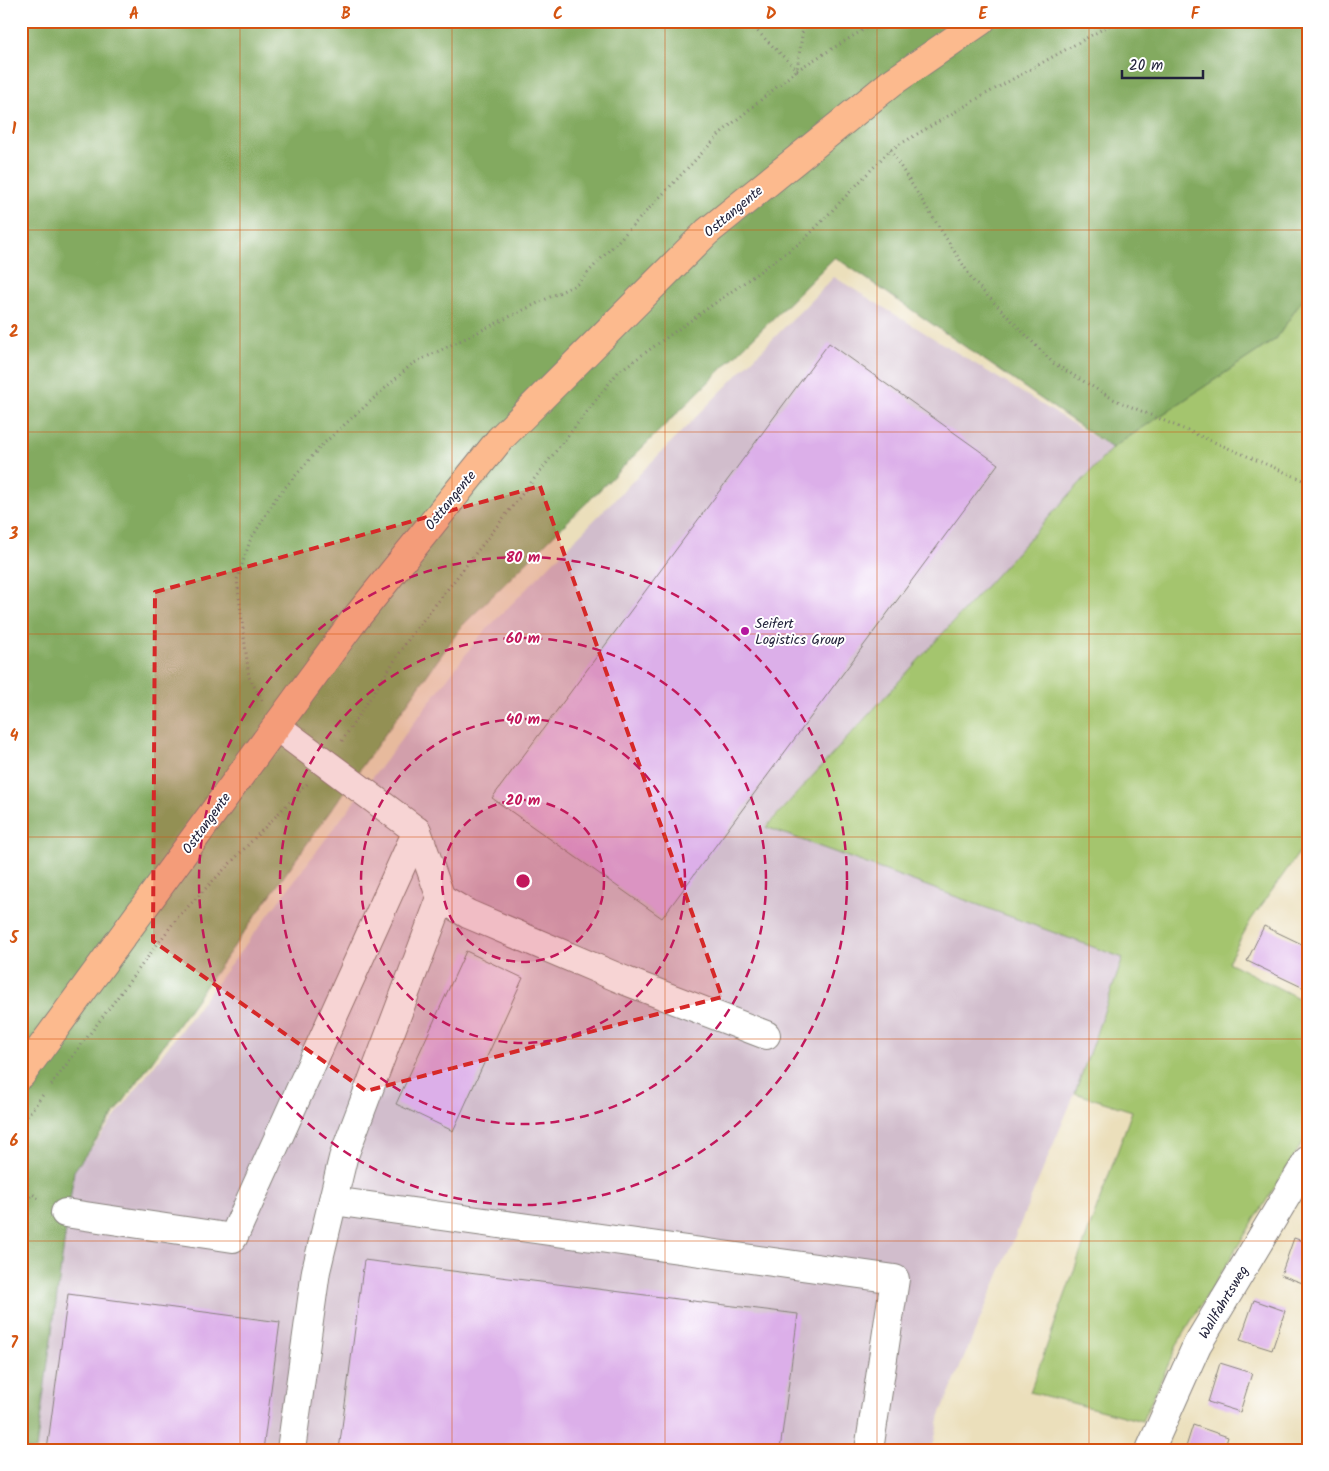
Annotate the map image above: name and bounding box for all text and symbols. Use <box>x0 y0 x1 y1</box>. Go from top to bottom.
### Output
text: A <box>129 2 139 27</box>
text: B <box>341 2 351 27</box>
text: C <box>553 2 563 27</box>
text: D <box>766 2 777 27</box>
text: E <box>979 2 989 27</box>
text: F <box>1191 2 1201 27</box>
scale bar <box>1122 48 1203 80</box>
text: 20 m <box>1129 54 1163 78</box>
text: 1 <box>12 117 17 142</box>
street label: Osttangente <box>699 180 769 243</box>
text: 2 <box>9 320 19 345</box>
street label: Osttangente <box>420 465 482 535</box>
text: 3 <box>9 522 19 547</box>
text: 80 m <box>506 546 540 570</box>
place label: Seifert Logistics Group <box>755 613 845 651</box>
marker: Seifert Logistics Group <box>739 625 751 637</box>
text: 60 m <box>506 627 540 651</box>
text: 40 m <box>506 708 540 732</box>
text: 4 <box>10 724 19 749</box>
street label: Osttangente <box>177 788 237 859</box>
text: 20 m <box>506 789 540 813</box>
centre of rings <box>514 872 532 890</box>
text: 5 <box>9 926 20 951</box>
text: 6 <box>10 1129 19 1154</box>
street label: Wallfahrtsweg <box>1193 1262 1254 1343</box>
text: 7 <box>10 1331 18 1356</box>

